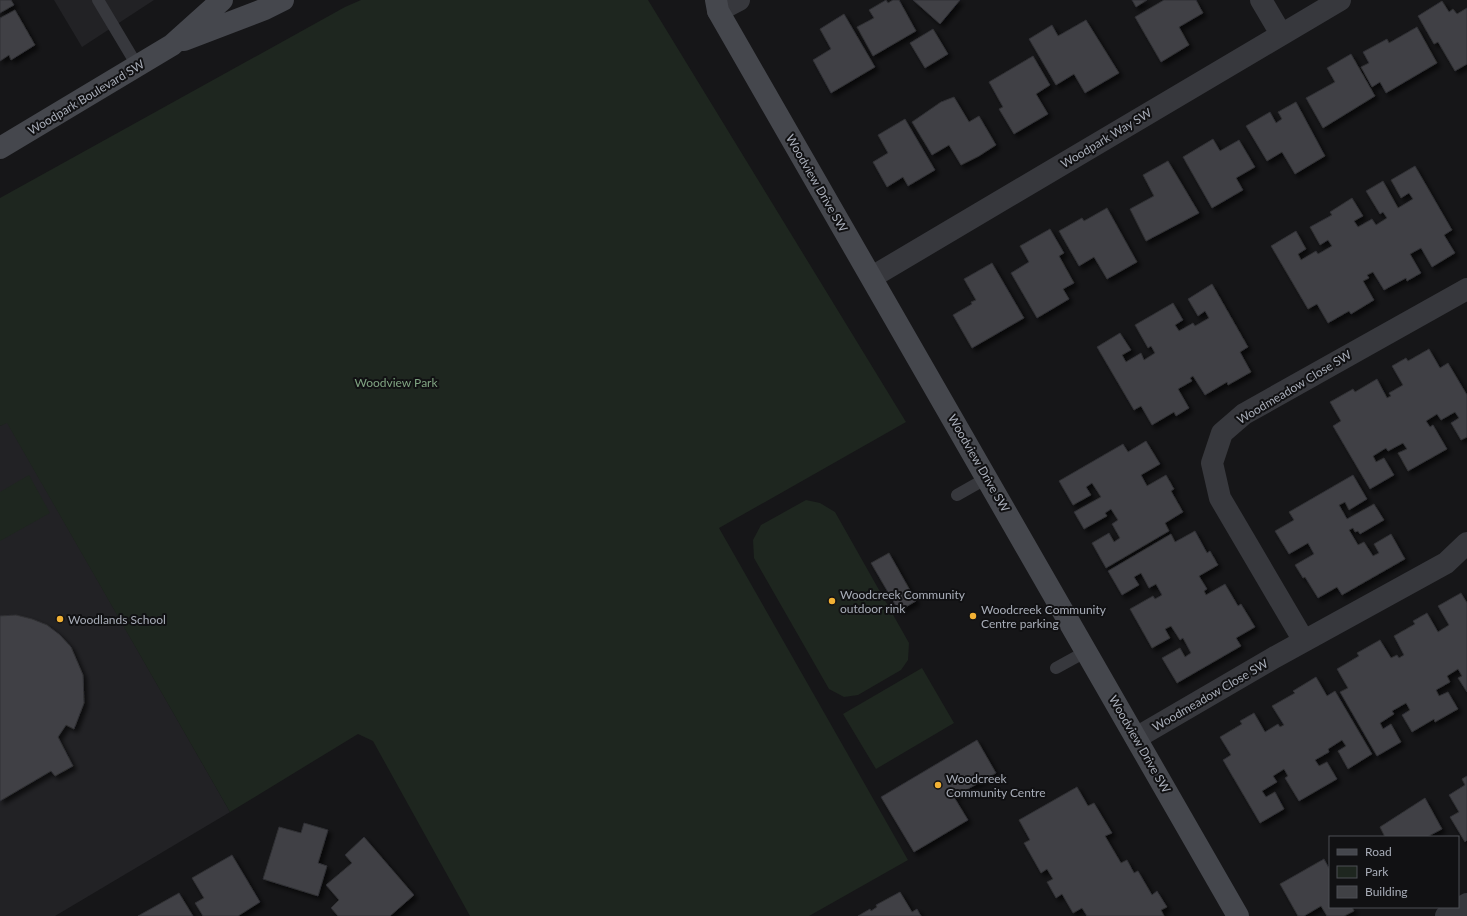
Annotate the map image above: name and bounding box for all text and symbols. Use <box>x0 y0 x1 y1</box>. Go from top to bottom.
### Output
street label: Woodpark Boulevard SW <box>25 56 148 138</box>
street label: Woodpark Way SW <box>1058 105 1155 171</box>
street label: Woodview Drive SW <box>783 132 851 235</box>
street label: Woodmeadow Close SW <box>1234 347 1355 427</box>
park label: Woodview Park <box>354 375 438 390</box>
street label: Woodview Drive SW <box>945 412 1013 515</box>
place label: Woodcreek Community outdoor rink <box>840 587 966 616</box>
marker: Woodcreek Community outdoor rink <box>827 596 837 606</box>
place label: Woodcreek Community Centre parking <box>981 602 1107 631</box>
marker: Woodcreek Community Centre parking <box>968 611 978 621</box>
place label: Woodlands School <box>68 612 166 627</box>
marker: Woodlands School <box>55 614 65 624</box>
street label: Woodmeadow Close SW <box>1149 655 1271 734</box>
street label: Woodview Drive SW <box>1106 693 1174 796</box>
place label: Woodcreek Community Centre <box>946 771 1046 800</box>
marker: Woodcreek Community Centre <box>933 780 943 790</box>
legend <box>1329 836 1459 908</box>
text: Road <box>1365 844 1392 859</box>
text: Park <box>1365 864 1389 879</box>
text: Building <box>1365 884 1408 899</box>

